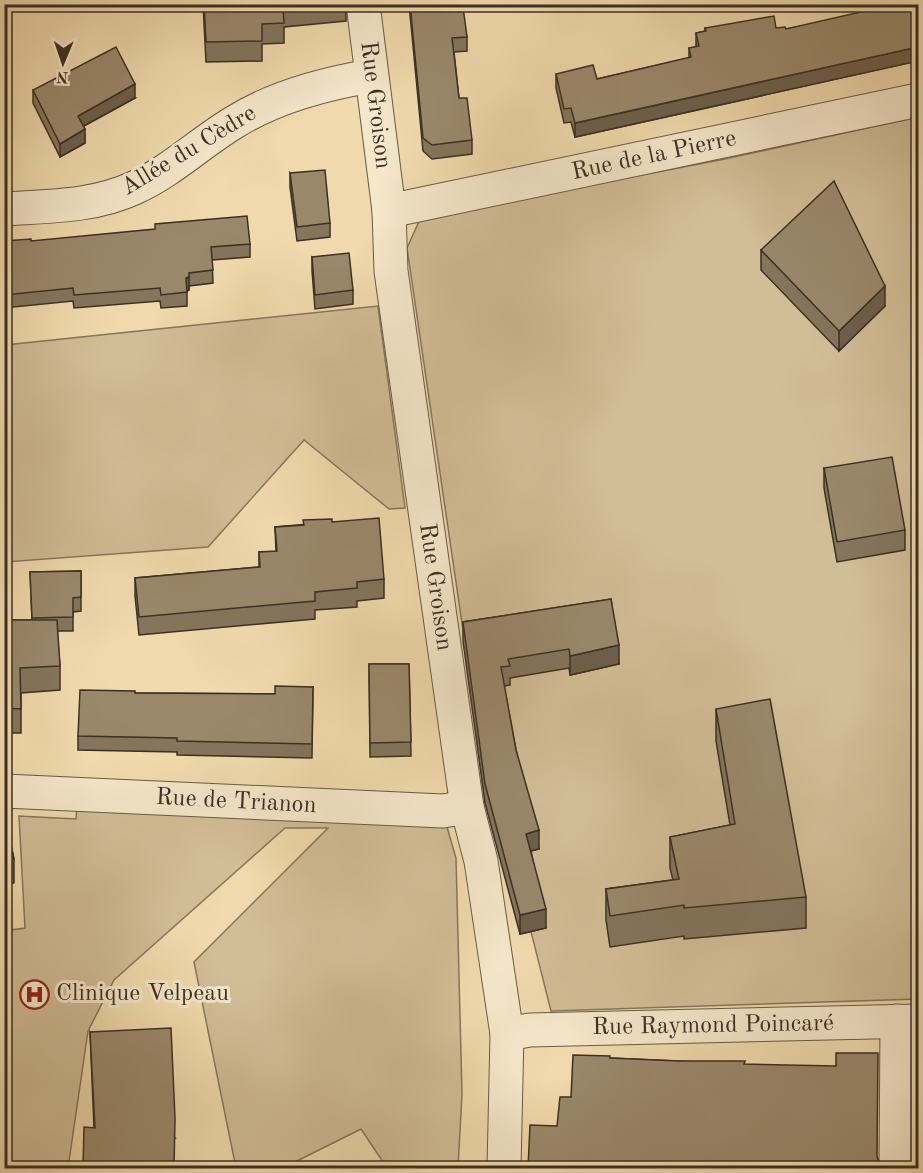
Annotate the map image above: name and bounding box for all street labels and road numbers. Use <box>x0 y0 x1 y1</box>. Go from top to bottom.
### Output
street label: Rue Groison <box>355 40 395 170</box>
street label: Allée du Cèdre <box>117 101 261 201</box>
street label: Rue de la Pierre <box>570 127 738 185</box>
street label: Rue Groison <box>414 522 456 652</box>
street label: Rue de Trianon <box>155 786 317 818</box>
street label: Rue Raymond Poincaré <box>592 1012 834 1040</box>

